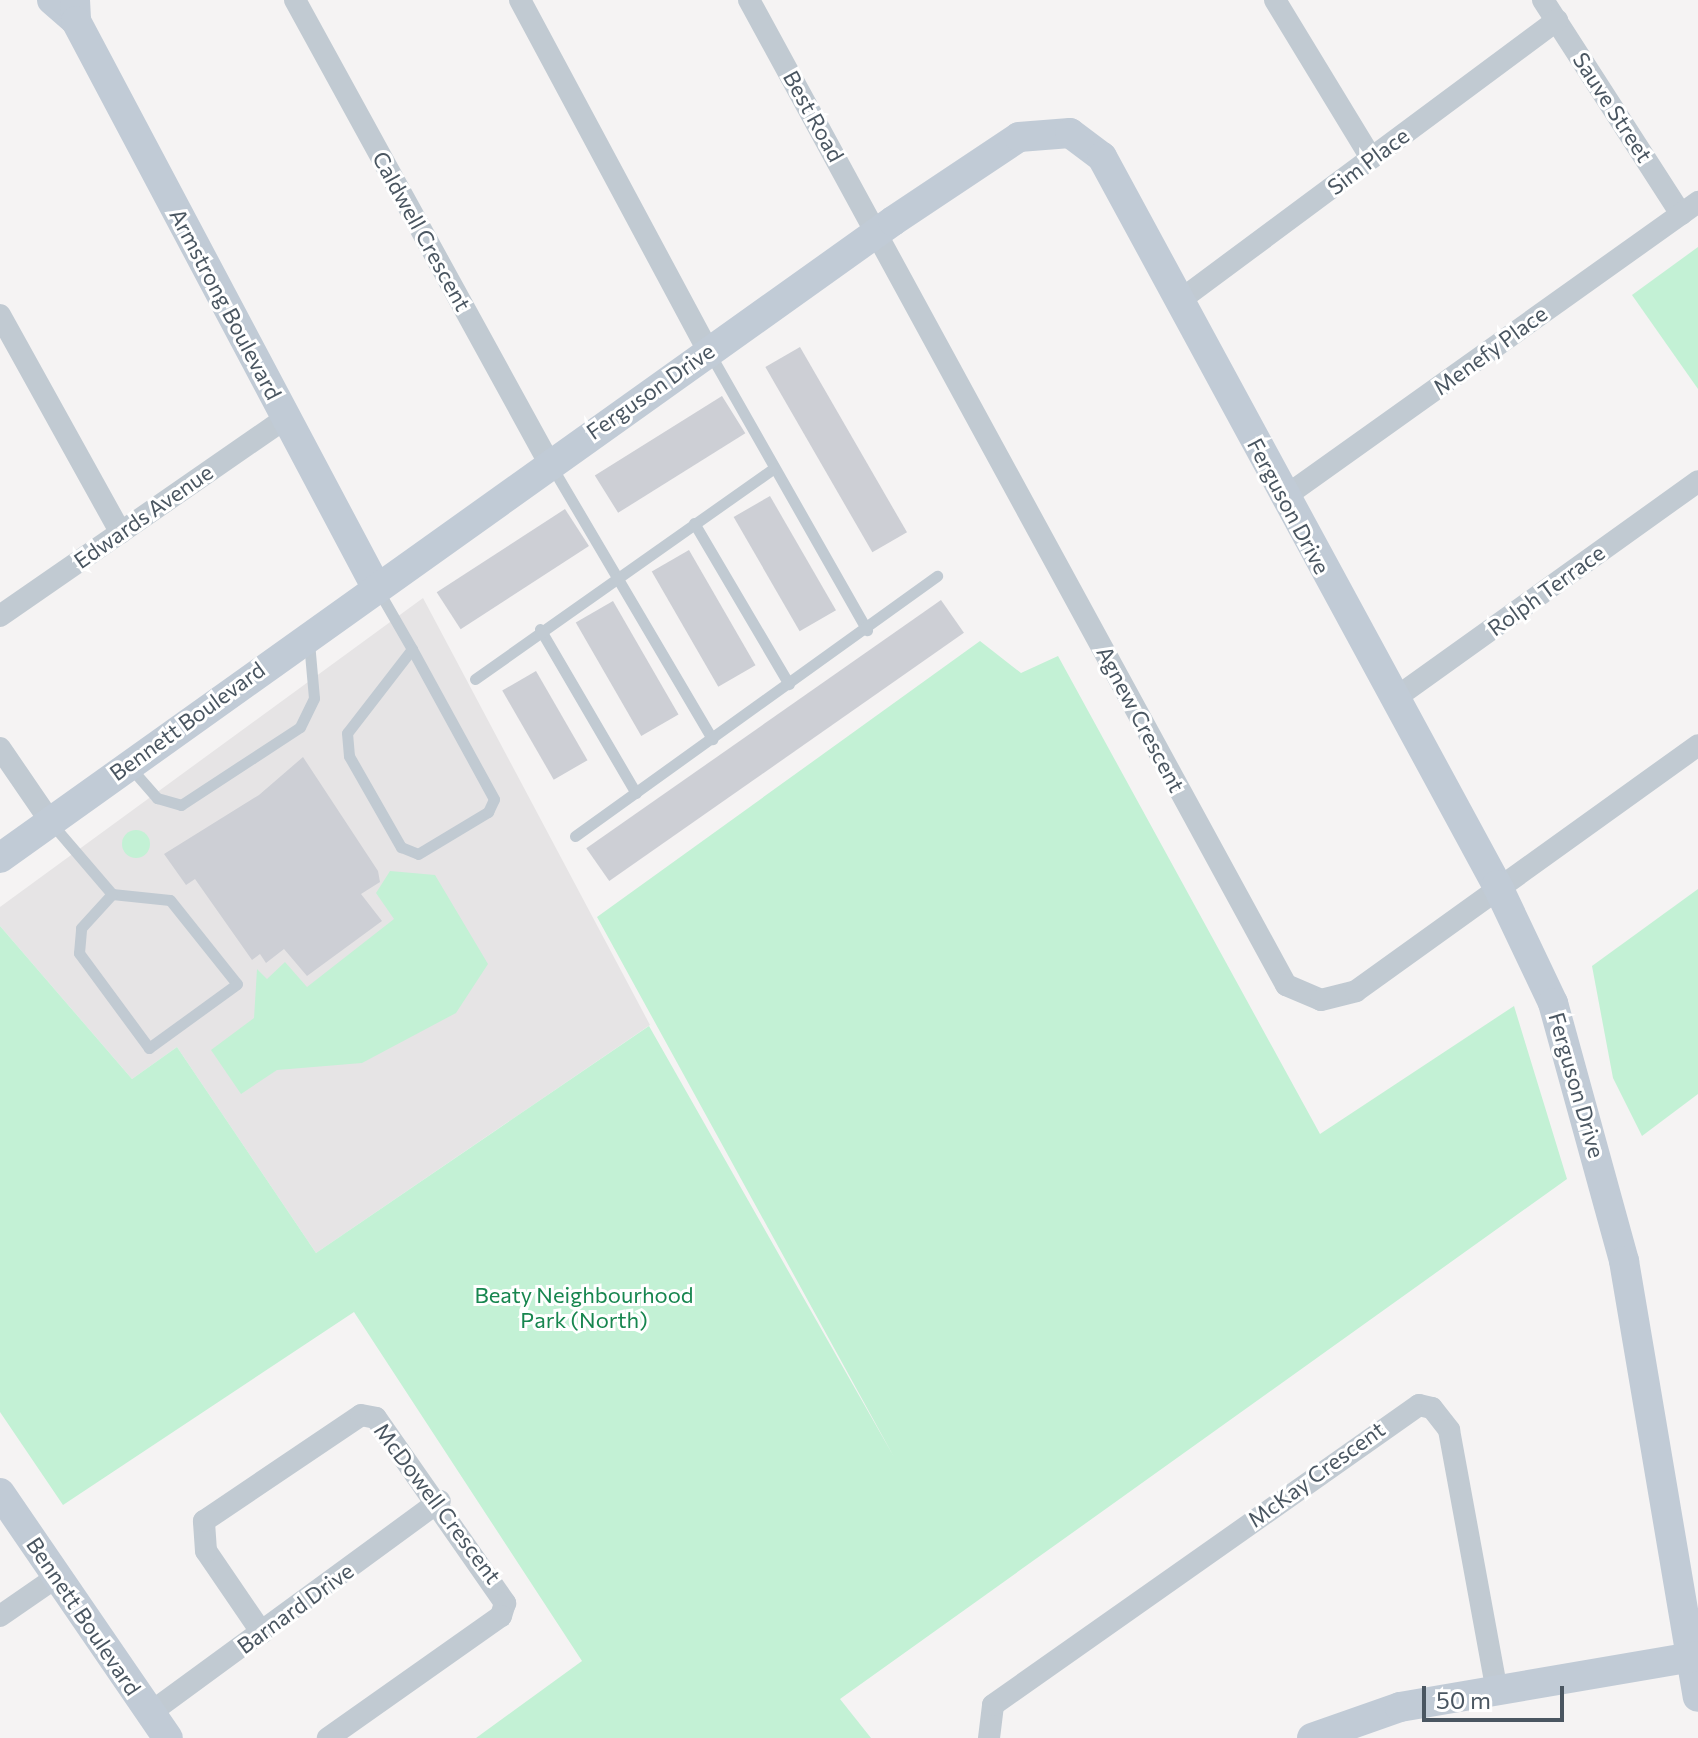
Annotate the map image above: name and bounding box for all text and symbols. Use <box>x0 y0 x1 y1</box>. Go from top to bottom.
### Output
street label: Sauve Street <box>1568 47 1658 167</box>
street label: Best Road <box>778 66 850 166</box>
street label: Sim Place <box>1322 122 1414 200</box>
street label: Caldwell Crescent <box>367 147 477 315</box>
street label: Armstrong Boulevard <box>164 204 288 404</box>
street label: Menefy Place <box>1428 300 1552 400</box>
street label: Ferguson Drive <box>581 337 719 445</box>
street label: Ferguson Drive <box>1242 434 1336 578</box>
street label: Edwards Avenue <box>69 458 217 574</box>
street label: Rolph Terrace <box>1482 539 1610 641</box>
street label: Agnew Crescent <box>1091 641 1191 797</box>
street label: Bennett Boulevard <box>104 656 270 786</box>
street label: Ferguson Drive <box>1544 1009 1610 1161</box>
park label: Beaty Neighbourhood Park (North) <box>474 1281 694 1332</box>
street label: McKay Crescent <box>1242 1416 1390 1532</box>
street label: McDowell Crescent <box>369 1417 507 1589</box>
street label: Bennett Boulevard <box>21 1532 147 1700</box>
street label: Barnard Drive <box>232 1557 358 1659</box>
scale bar <box>1426 1670 1568 1720</box>
text: 50 m <box>1436 1685 1491 1714</box>

